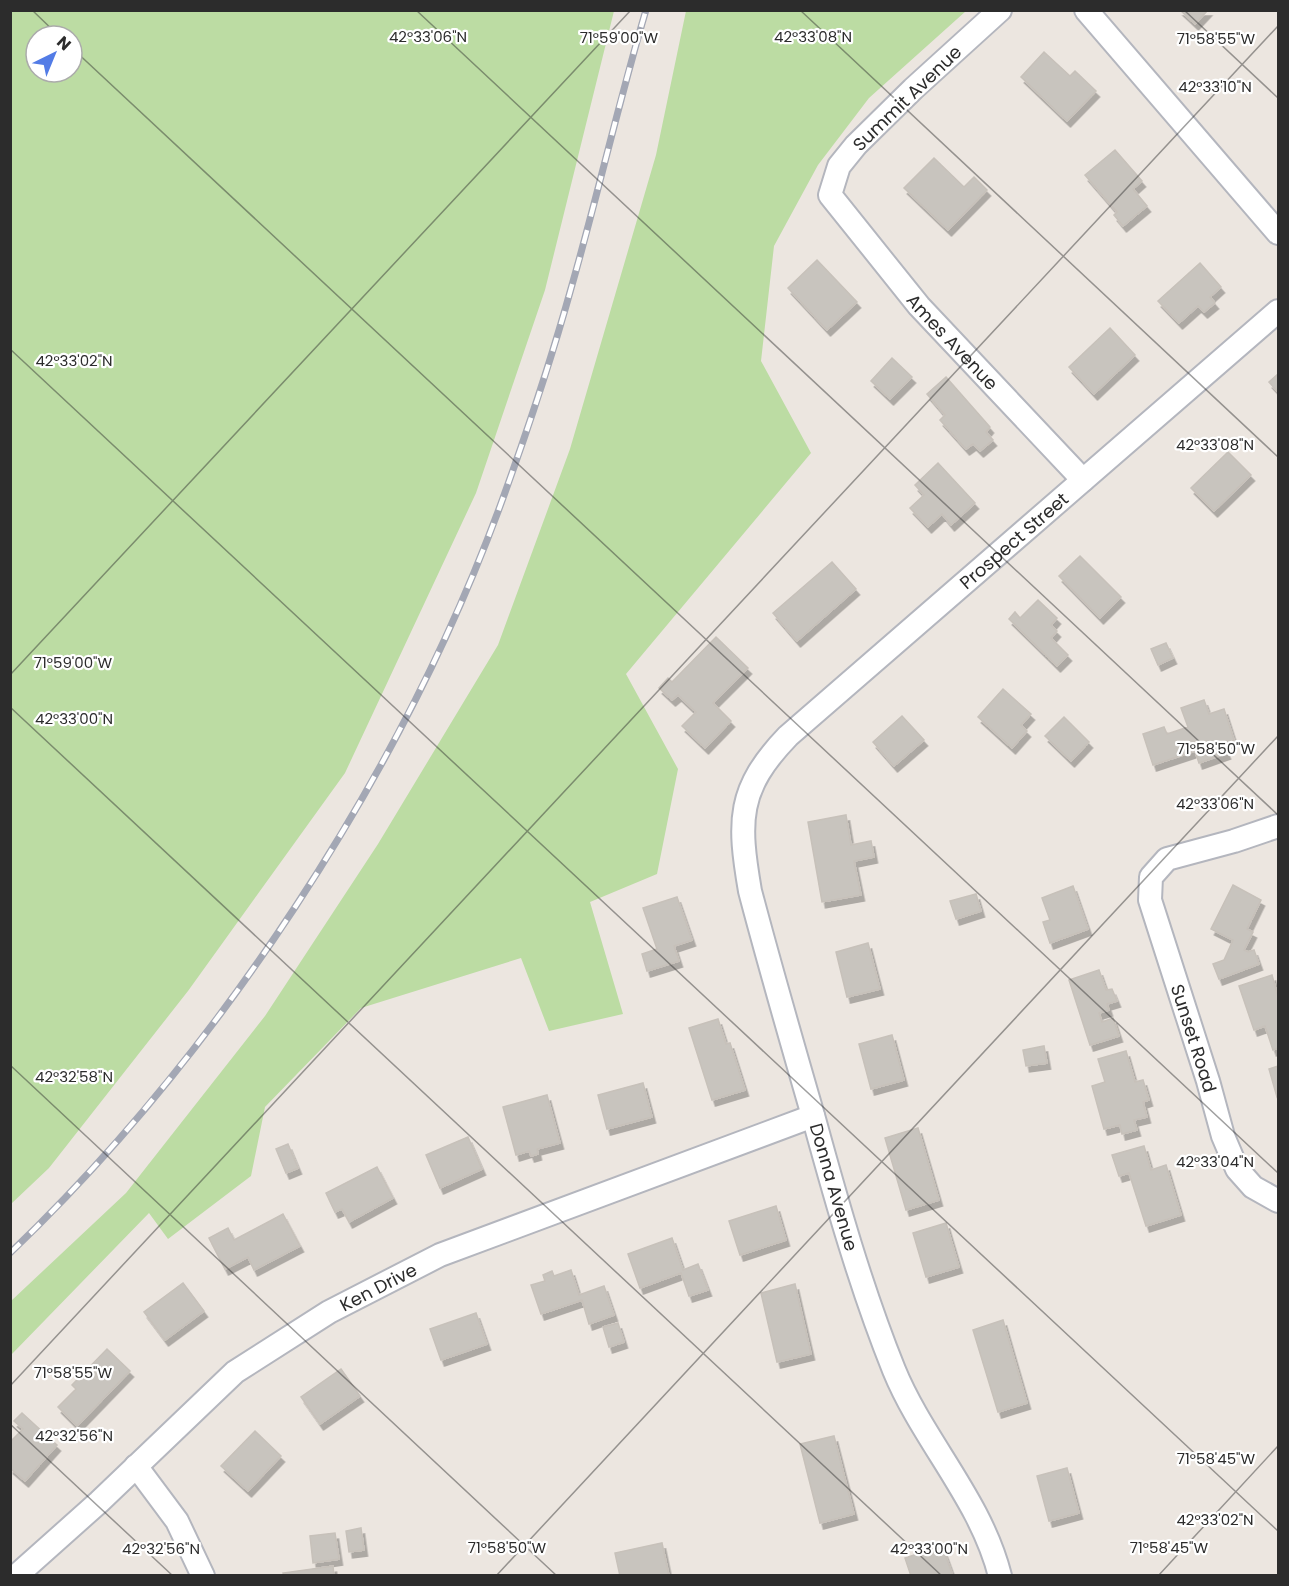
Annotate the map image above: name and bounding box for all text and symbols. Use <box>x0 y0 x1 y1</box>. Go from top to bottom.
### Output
north arrow <box>24 24 84 84</box>
text: 42°33'06"N <box>389 26 467 47</box>
text: 42°33'08"N <box>774 26 852 47</box>
text: 71°59'00"W <box>580 27 658 48</box>
text: 71°58'55"W <box>1177 28 1255 49</box>
text: N <box>52 31 76 56</box>
street label: Summit Avenue <box>847 39 967 157</box>
text: 42°33'10"N <box>1178 76 1252 97</box>
street label: Ames Avenue <box>901 288 1004 395</box>
text: 42°33'02"N <box>35 350 113 371</box>
text: 42°33'08"N <box>1176 434 1254 455</box>
street label: Prospect Street <box>954 486 1073 594</box>
text: 71°59'00"W <box>34 652 112 673</box>
text: 42°33'00"N <box>35 708 113 729</box>
text: 71°58'50"W <box>1177 738 1255 759</box>
text: 42°33'06"N <box>1176 793 1254 814</box>
street label: Sunset Road <box>1165 981 1223 1095</box>
text: 42°32'58"N <box>35 1066 113 1087</box>
street label: Donna Avenue <box>804 1120 864 1254</box>
text: 42°33'04"N <box>1176 1151 1254 1172</box>
street label: Ken Drive <box>335 1257 421 1317</box>
text: 71°58'55"W <box>34 1362 112 1383</box>
text: 42°32'56"N <box>35 1425 113 1446</box>
text: 71°58'45"W <box>1177 1448 1255 1469</box>
text: 42°33'02"N <box>1176 1509 1254 1530</box>
text: 71°58'50"W <box>468 1537 546 1558</box>
text: 71°58'45"W <box>1130 1537 1208 1558</box>
text: 42°32'56"N <box>122 1538 200 1559</box>
text: 42°33'00"N <box>890 1538 968 1559</box>

